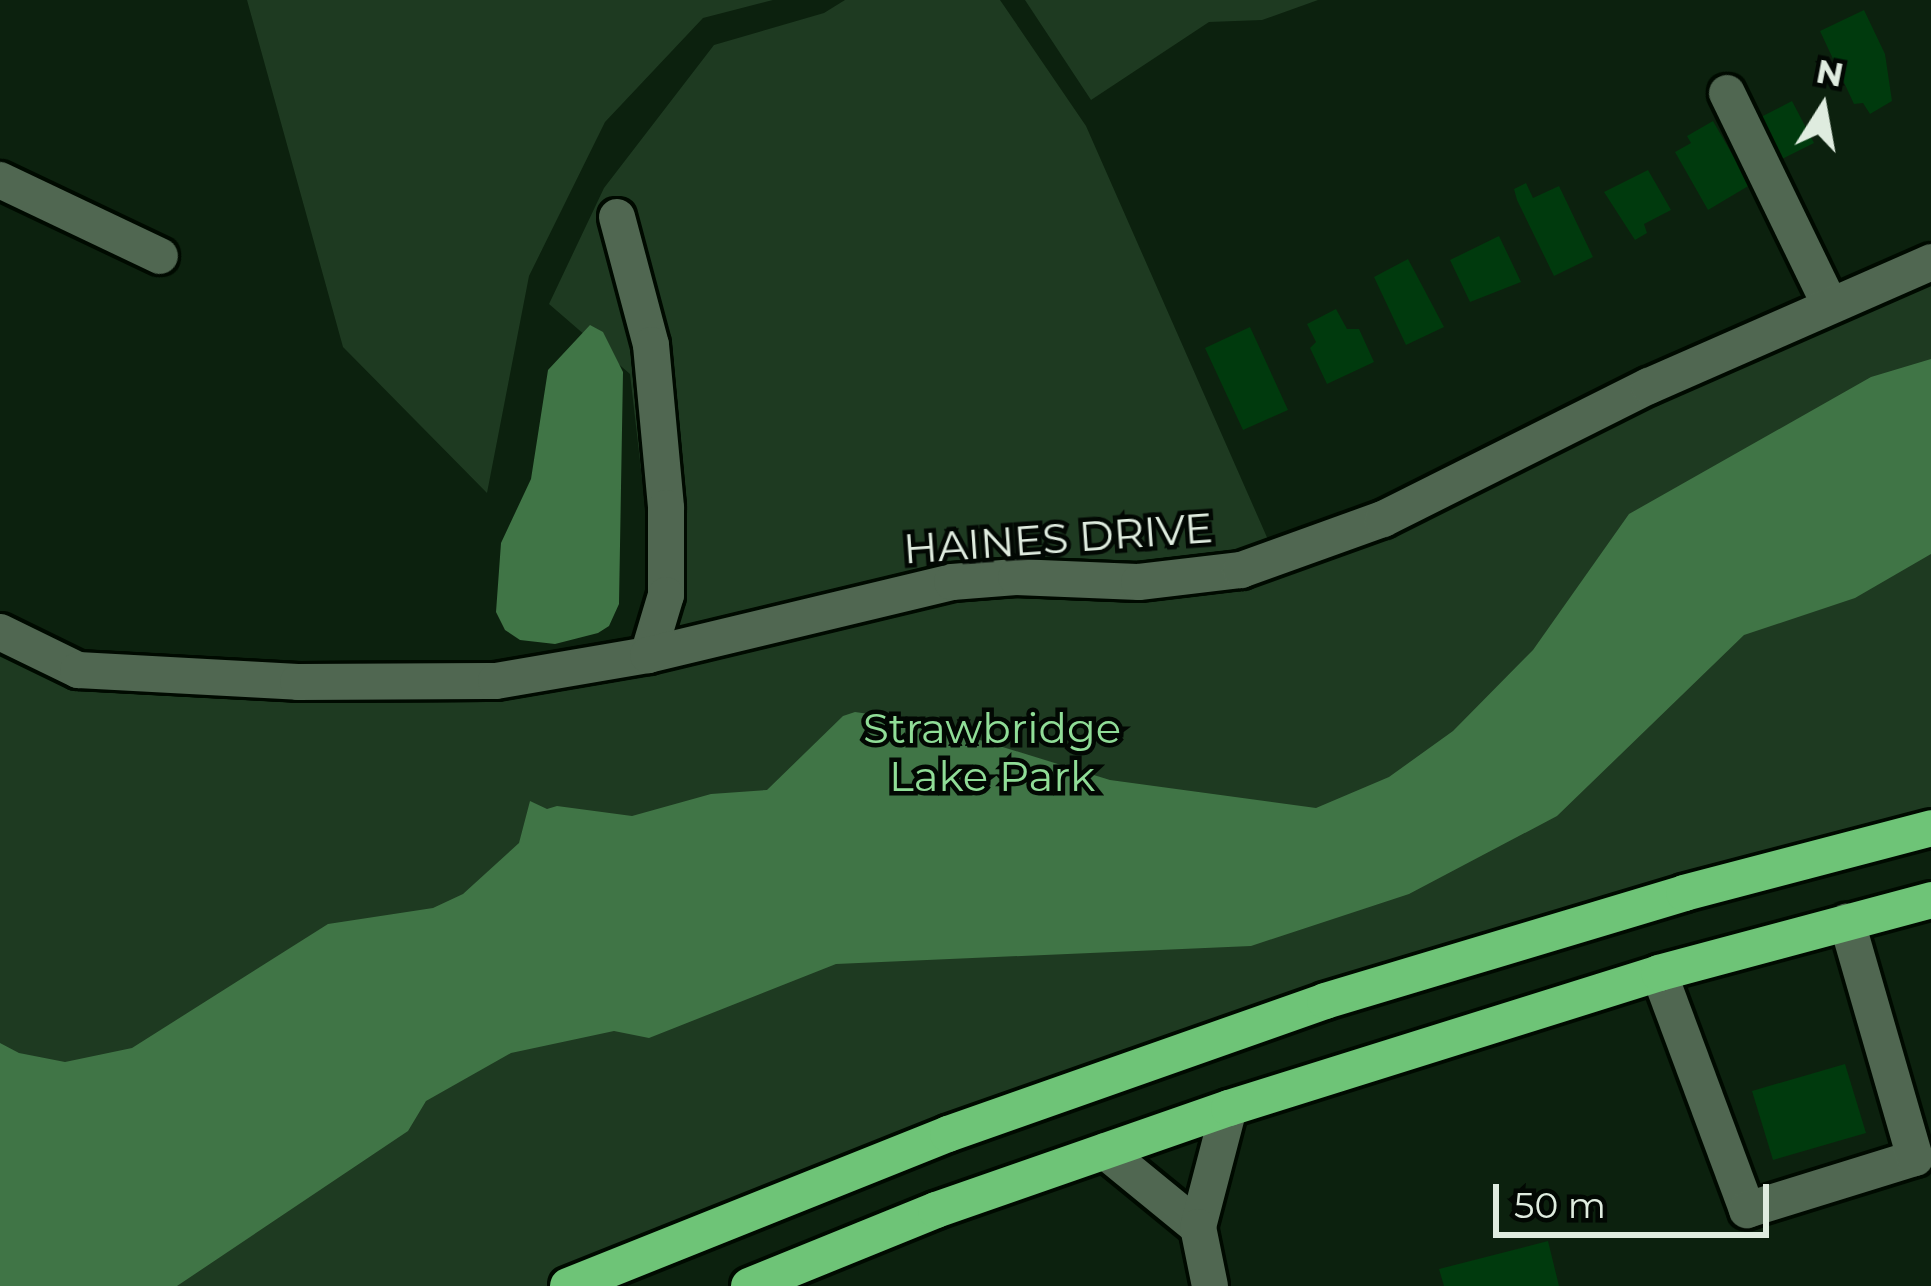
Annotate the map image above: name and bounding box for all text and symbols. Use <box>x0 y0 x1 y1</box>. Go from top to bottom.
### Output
north arrow <box>1763 48 1883 168</box>
text: N <box>1813 50 1847 95</box>
street label: HAINES DRIVE <box>902 502 1214 574</box>
park label: Strawbridge Lake Park <box>863 703 1121 801</box>
scale bar <box>1499 1160 1775 1234</box>
text: 50 m <box>1514 1183 1606 1227</box>

